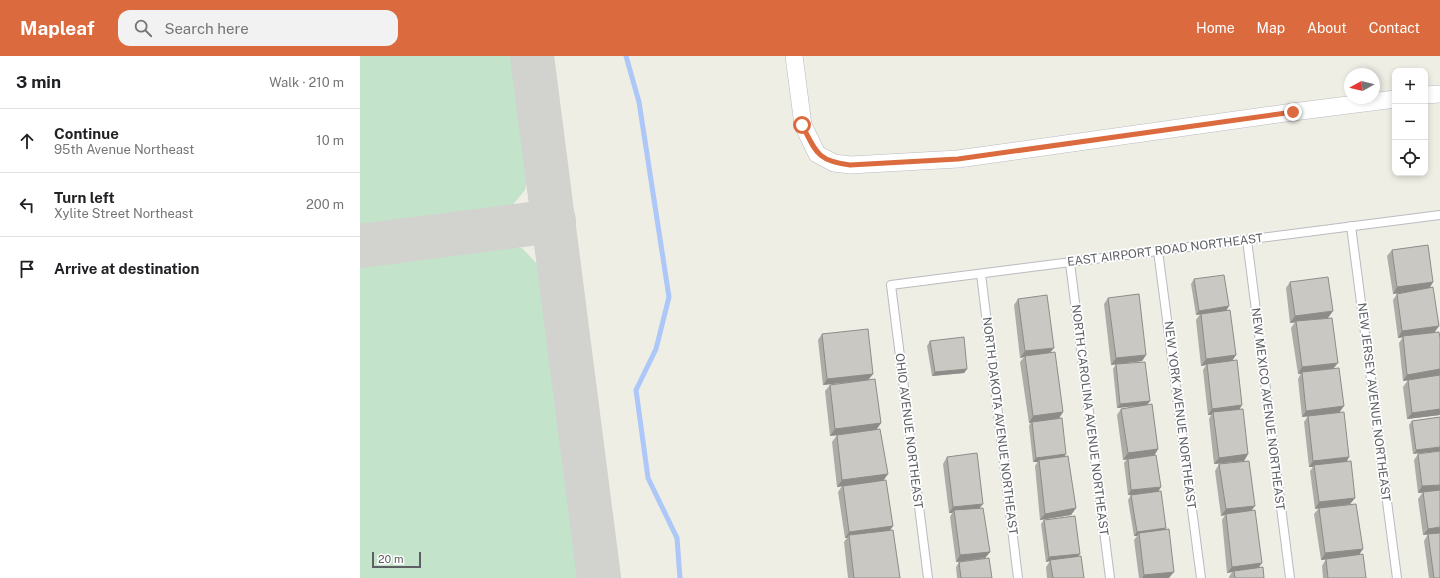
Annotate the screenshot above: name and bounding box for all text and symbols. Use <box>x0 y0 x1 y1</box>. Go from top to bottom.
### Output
search box <box>118 10 398 46</box>
text: Mapleaf <box>20 17 94 39</box>
icon: search <box>132 17 154 39</box>
text: Search here <box>164 20 249 37</box>
text: Home <box>1196 20 1235 36</box>
text: Map <box>1257 20 1285 36</box>
text: About <box>1307 20 1347 36</box>
text: Contact <box>1369 20 1420 36</box>
north arrow <box>1344 68 1380 104</box>
map controls <box>1392 68 1428 176</box>
button: + <box>1392 68 1428 104</box>
text: 3 min <box>16 72 61 92</box>
text: Walk · 210 m <box>269 75 344 90</box>
route end <box>1284 103 1302 121</box>
button: − <box>1392 104 1428 140</box>
route start <box>793 116 811 134</box>
text: Continue <box>54 125 119 142</box>
icon: ahead <box>16 130 38 152</box>
text: 10 m <box>316 133 344 148</box>
button: locate <box>1392 140 1428 176</box>
text: 95th Avenue Northeast <box>54 142 194 157</box>
text: Turn left <box>54 189 115 206</box>
icon: left <box>16 194 38 216</box>
text: 200 m <box>306 197 344 212</box>
text: Xylite Street Northeast <box>54 206 193 221</box>
street label: EAST AIRPORT ROAD NORTHEAST <box>1066 231 1264 269</box>
icon: arrive <box>16 258 38 280</box>
text: Arrive at destination <box>54 260 199 277</box>
street label: NEW JERSEY AVENUE NORTHEAST <box>1355 302 1393 502</box>
street label: NORTH CAROLINA AVENUE NORTHEAST <box>1069 304 1111 536</box>
street label: NEW MEXICO AVENUE NORTHEAST <box>1249 307 1287 511</box>
street label: NORTH DAKOTA AVENUE NORTHEAST <box>980 316 1020 536</box>
street label: NEW YORK AVENUE NORTHEAST <box>1162 320 1198 510</box>
street label: OHIO AVENUE NORTHEAST <box>893 352 925 510</box>
scale bar <box>372 550 421 569</box>
text: 20 m <box>378 553 403 565</box>

